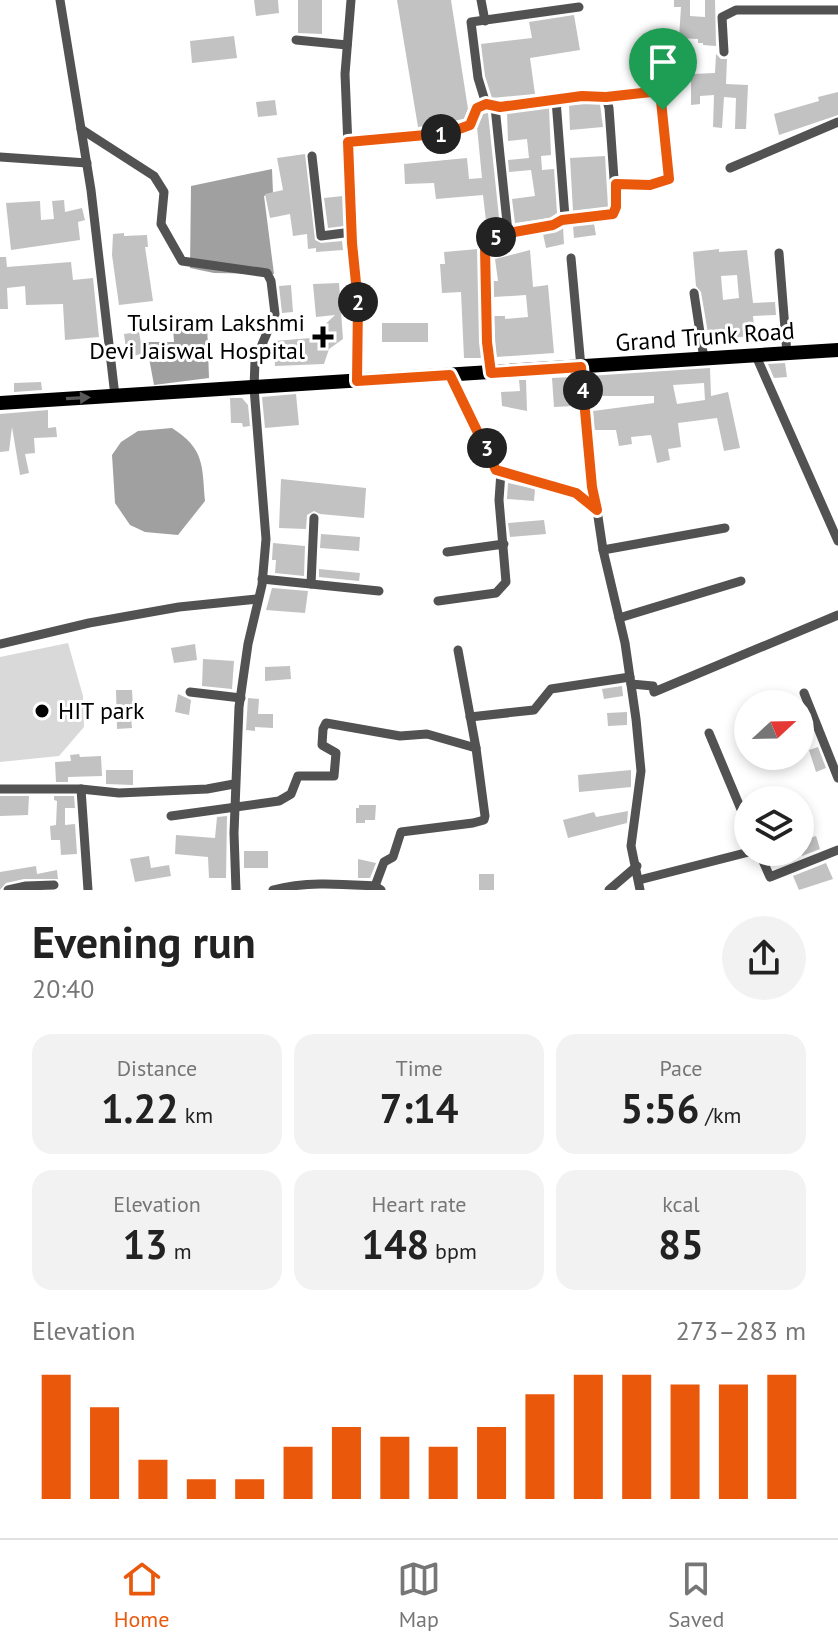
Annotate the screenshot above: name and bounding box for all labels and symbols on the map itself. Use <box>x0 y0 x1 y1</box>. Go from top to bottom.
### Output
pin <box>629 28 697 110</box>
pin: 1 <box>421 114 461 154</box>
pin: 5 <box>476 217 516 257</box>
pin: 2 <box>338 282 378 322</box>
place label: Tulsiram Lakshmi Devi Jaiswal Hospital <box>89 307 305 366</box>
street label: Grand Trunk Road <box>614 315 796 358</box>
marker: Tulsiram Lakshmi Devi Jaiswal Hospital <box>312 326 334 348</box>
pin: 4 <box>563 370 603 410</box>
one-way arrow <box>66 392 91 405</box>
pin: 3 <box>467 428 507 468</box>
north arrow <box>734 690 814 770</box>
place label: HIT park <box>58 695 145 726</box>
marker: HIT park <box>33 702 51 720</box>

